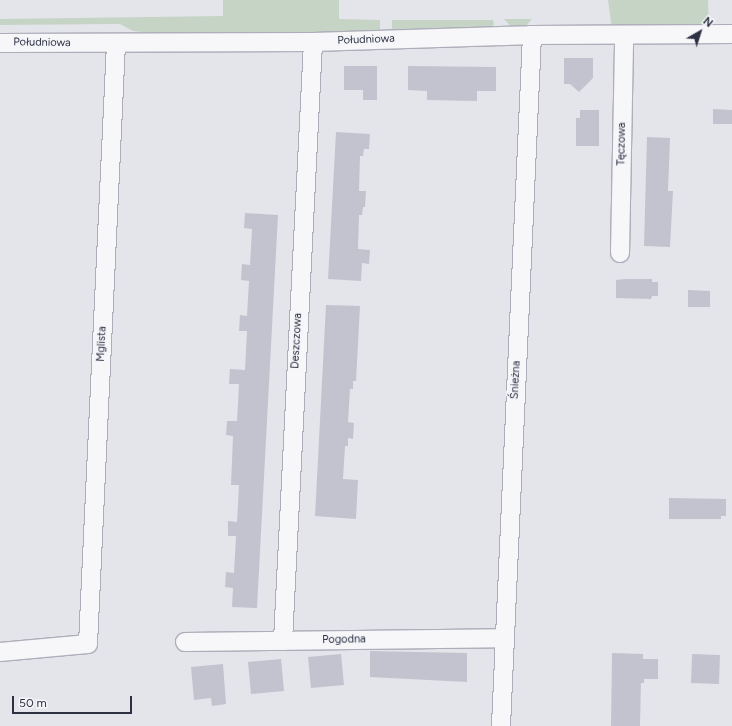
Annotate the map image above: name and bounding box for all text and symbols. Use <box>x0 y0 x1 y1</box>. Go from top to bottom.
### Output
north arrow <box>680 12 720 52</box>
text: N <box>700 15 715 30</box>
street label: Południowa <box>337 32 395 48</box>
street label: Południowa <box>13 36 71 50</box>
street label: Tęczowa <box>615 122 629 166</box>
street label: Deszczowa <box>289 313 305 369</box>
street label: Mglista <box>94 326 110 362</box>
street label: Śnieżna <box>508 360 524 400</box>
street label: Pogodna <box>322 633 366 647</box>
scale bar <box>14 688 134 714</box>
text: 50 m <box>19 696 47 710</box>

